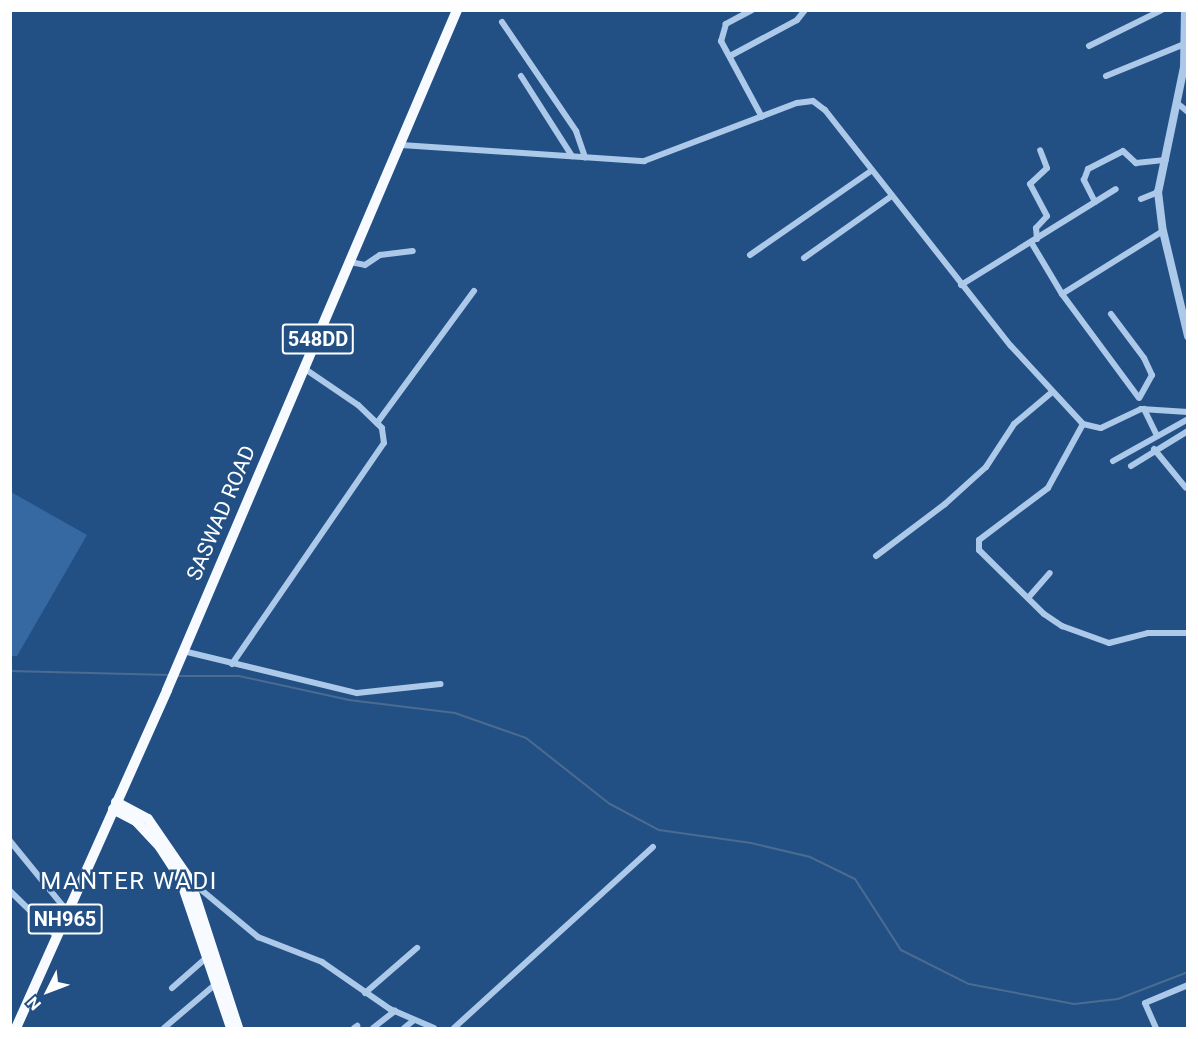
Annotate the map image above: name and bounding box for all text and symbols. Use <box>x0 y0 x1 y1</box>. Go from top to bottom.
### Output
road number: 548DD <box>280 322 356 356</box>
street label: SASWAD ROAD <box>181 442 261 584</box>
district label: MANTER WADI <box>40 868 218 896</box>
road number: NH965 <box>28 902 103 936</box>
north arrow <box>18 961 78 1021</box>
text: N <box>23 993 45 1014</box>

